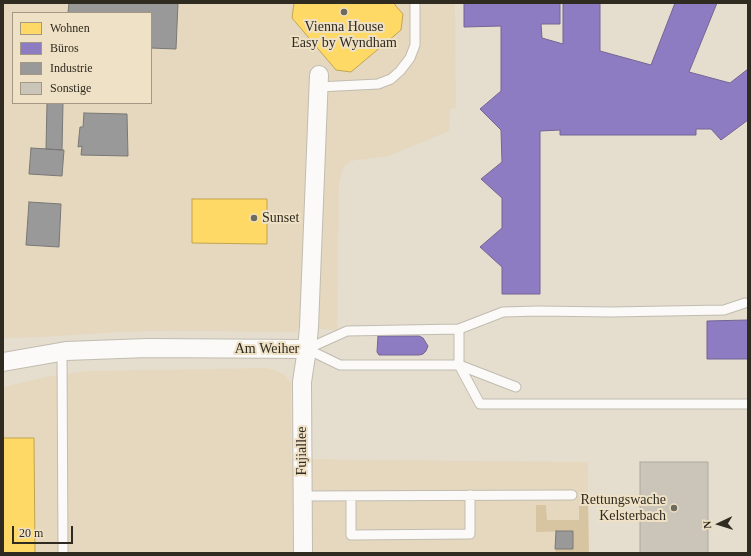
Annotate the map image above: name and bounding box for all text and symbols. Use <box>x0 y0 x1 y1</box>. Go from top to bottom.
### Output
marker: Vienna House Easy by Wyndham <box>339 7 349 17</box>
legend <box>12 12 152 104</box>
place label: Vienna House Easy by Wyndham <box>291 19 397 52</box>
text: Wohnen <box>50 21 90 35</box>
text: Büros <box>50 41 79 55</box>
text: Industrie <box>50 61 93 75</box>
text: Sonstige <box>50 81 91 95</box>
place label: Sunset <box>262 210 299 226</box>
marker: Sunset <box>249 213 259 223</box>
street label: Am Weiher <box>235 341 299 357</box>
street label: Fujiallee <box>294 427 310 475</box>
place label: Rettungswache Kelsterbach <box>580 492 666 524</box>
marker: Rettungswache Kelsterbach <box>669 503 679 513</box>
north arrow <box>699 504 739 544</box>
scale bar <box>14 518 75 544</box>
text: N <box>701 520 713 529</box>
text: 20 m <box>19 526 43 540</box>

